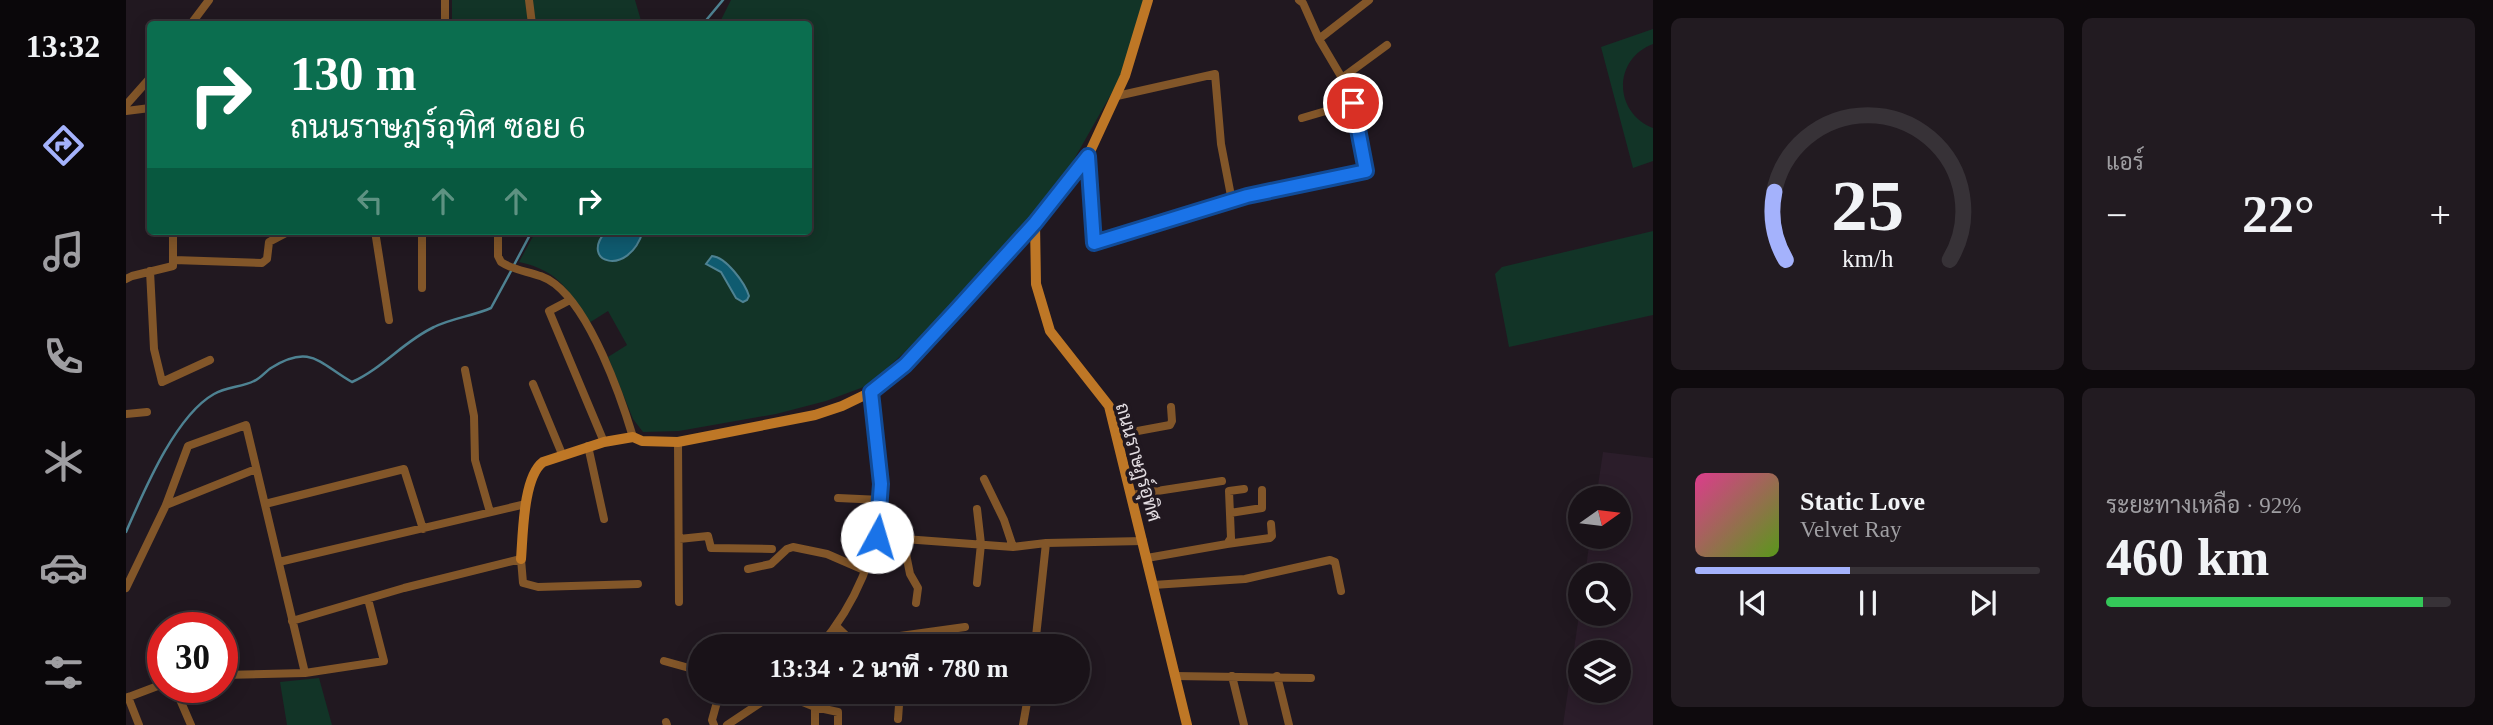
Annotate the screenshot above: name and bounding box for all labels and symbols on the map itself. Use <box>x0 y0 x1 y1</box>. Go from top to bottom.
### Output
pin <box>1323 73 1383 133</box>
street label: ถนนราษฎร์อุทิศ <box>1110 400 1167 524</box>
north arrow <box>1568 486 1631 550</box>
position arrow <box>840 500 914 574</box>
speed limit sign: 30 <box>147 612 238 703</box>

